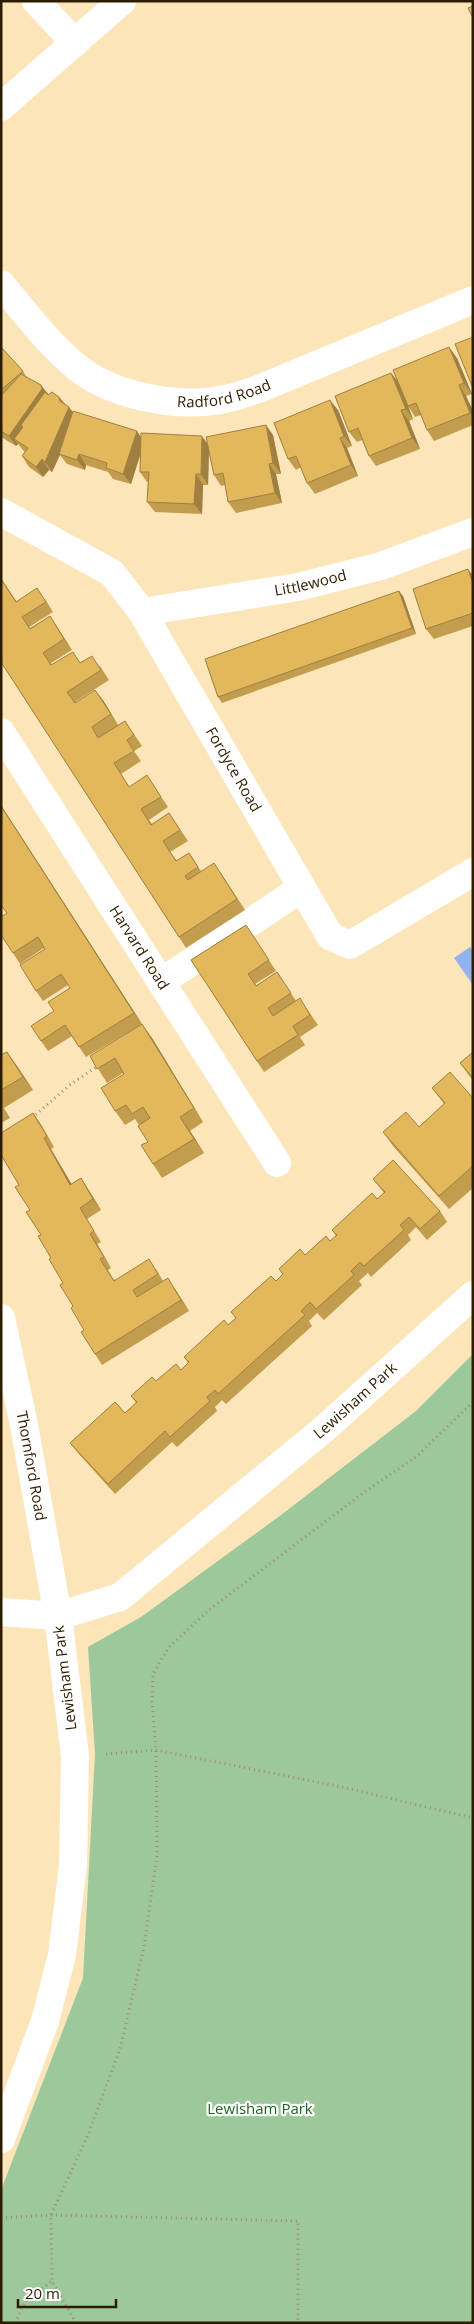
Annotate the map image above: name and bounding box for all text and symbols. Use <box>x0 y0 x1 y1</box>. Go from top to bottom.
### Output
street label: Radford Road <box>176 374 274 411</box>
street label: Littlewood <box>273 564 348 600</box>
street label: Fordyce Road <box>202 723 267 815</box>
street label: Harvard Road <box>105 901 174 993</box>
street label: Lewisham Park <box>309 1357 401 1443</box>
street label: Thornford Road <box>12 1409 52 1522</box>
street label: Lewisham Park <box>48 1624 80 1732</box>
park label: Lewisham Park <box>207 2098 313 2118</box>
scale bar <box>18 2276 115 2308</box>
text: 20 m <box>25 2283 60 2303</box>

